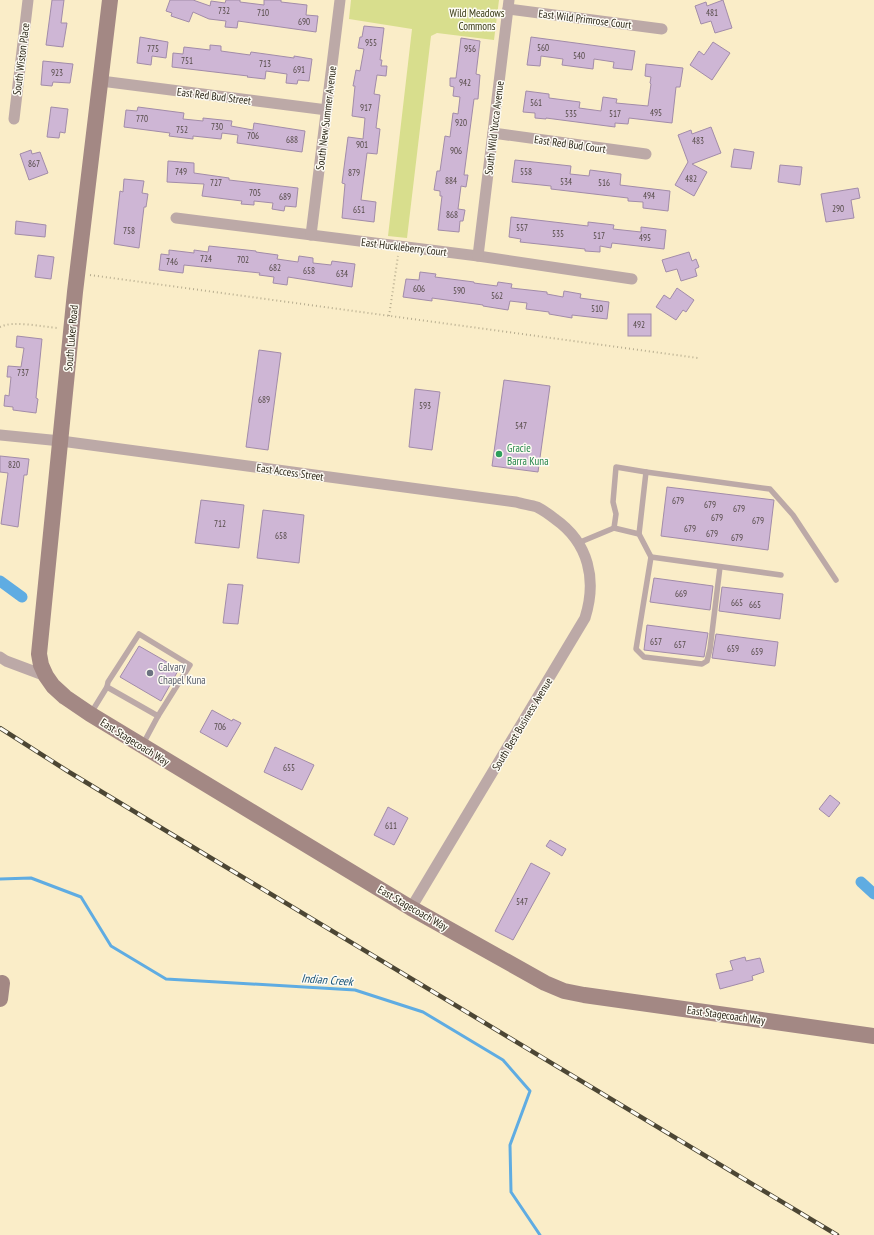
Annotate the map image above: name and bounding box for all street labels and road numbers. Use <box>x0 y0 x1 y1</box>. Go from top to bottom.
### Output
street label: East Wild Primrose Court <box>538 6 632 32</box>
street label: South Wiston Place <box>10 22 32 96</box>
street label: South New Summer Avenue <box>313 65 339 171</box>
street label: South Wild Yucca Avenue <box>481 80 507 176</box>
street label: East Red Bud Street <box>176 85 252 107</box>
street label: East Red Bud Court <box>533 132 607 156</box>
street label: East Huckleberry Court <box>360 235 448 259</box>
street label: South Luker Road <box>61 304 81 372</box>
street label: East Access Street <box>256 460 324 484</box>
street label: South Best Business Avenue <box>489 675 556 773</box>
street label: East Stagecoach Way <box>98 715 173 769</box>
street label: East Stagecoach Way <box>375 882 451 934</box>
street label: East Stagecoach Way <box>686 1003 767 1028</box>

